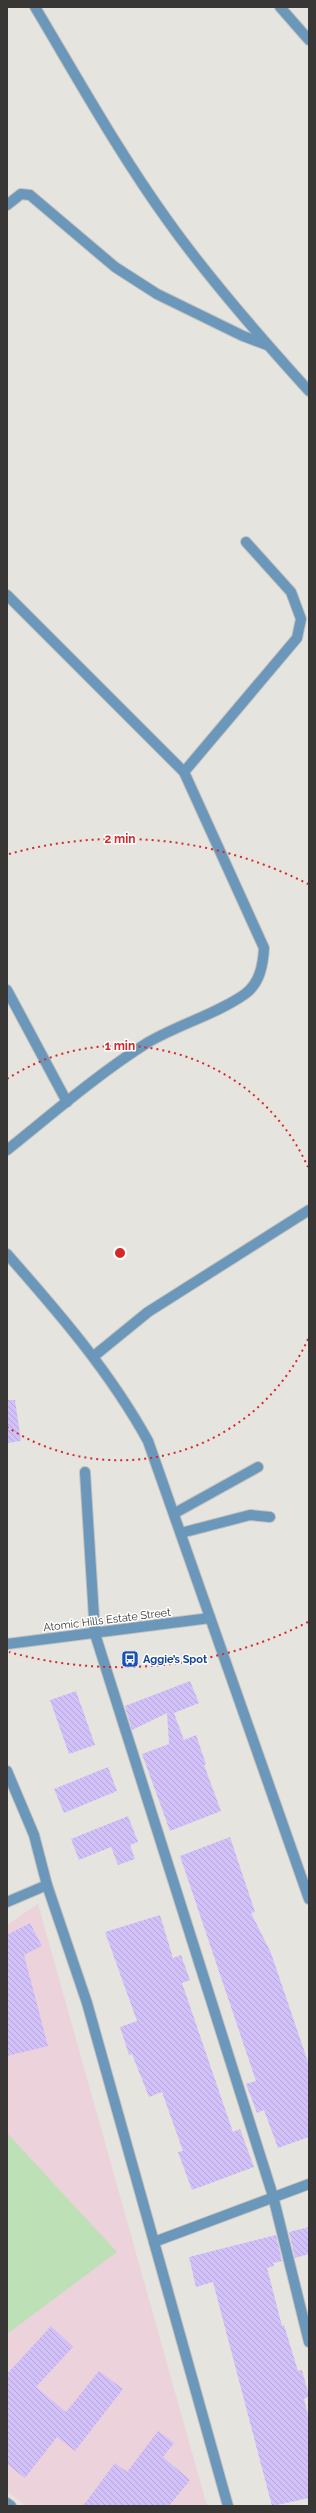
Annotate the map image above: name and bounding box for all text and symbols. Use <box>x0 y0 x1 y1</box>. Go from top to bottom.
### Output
text: 2 min <box>104 832 136 846</box>
text: 1 min <box>105 1039 135 1053</box>
centre of rings <box>113 1246 127 1260</box>
street label: Atomic Hills Estate Street <box>43 1606 172 1634</box>
bus stop icon: Aggie’s Spot <box>120 1649 140 1669</box>
place label: Aggie’s Spot <box>143 1653 208 1666</box>

